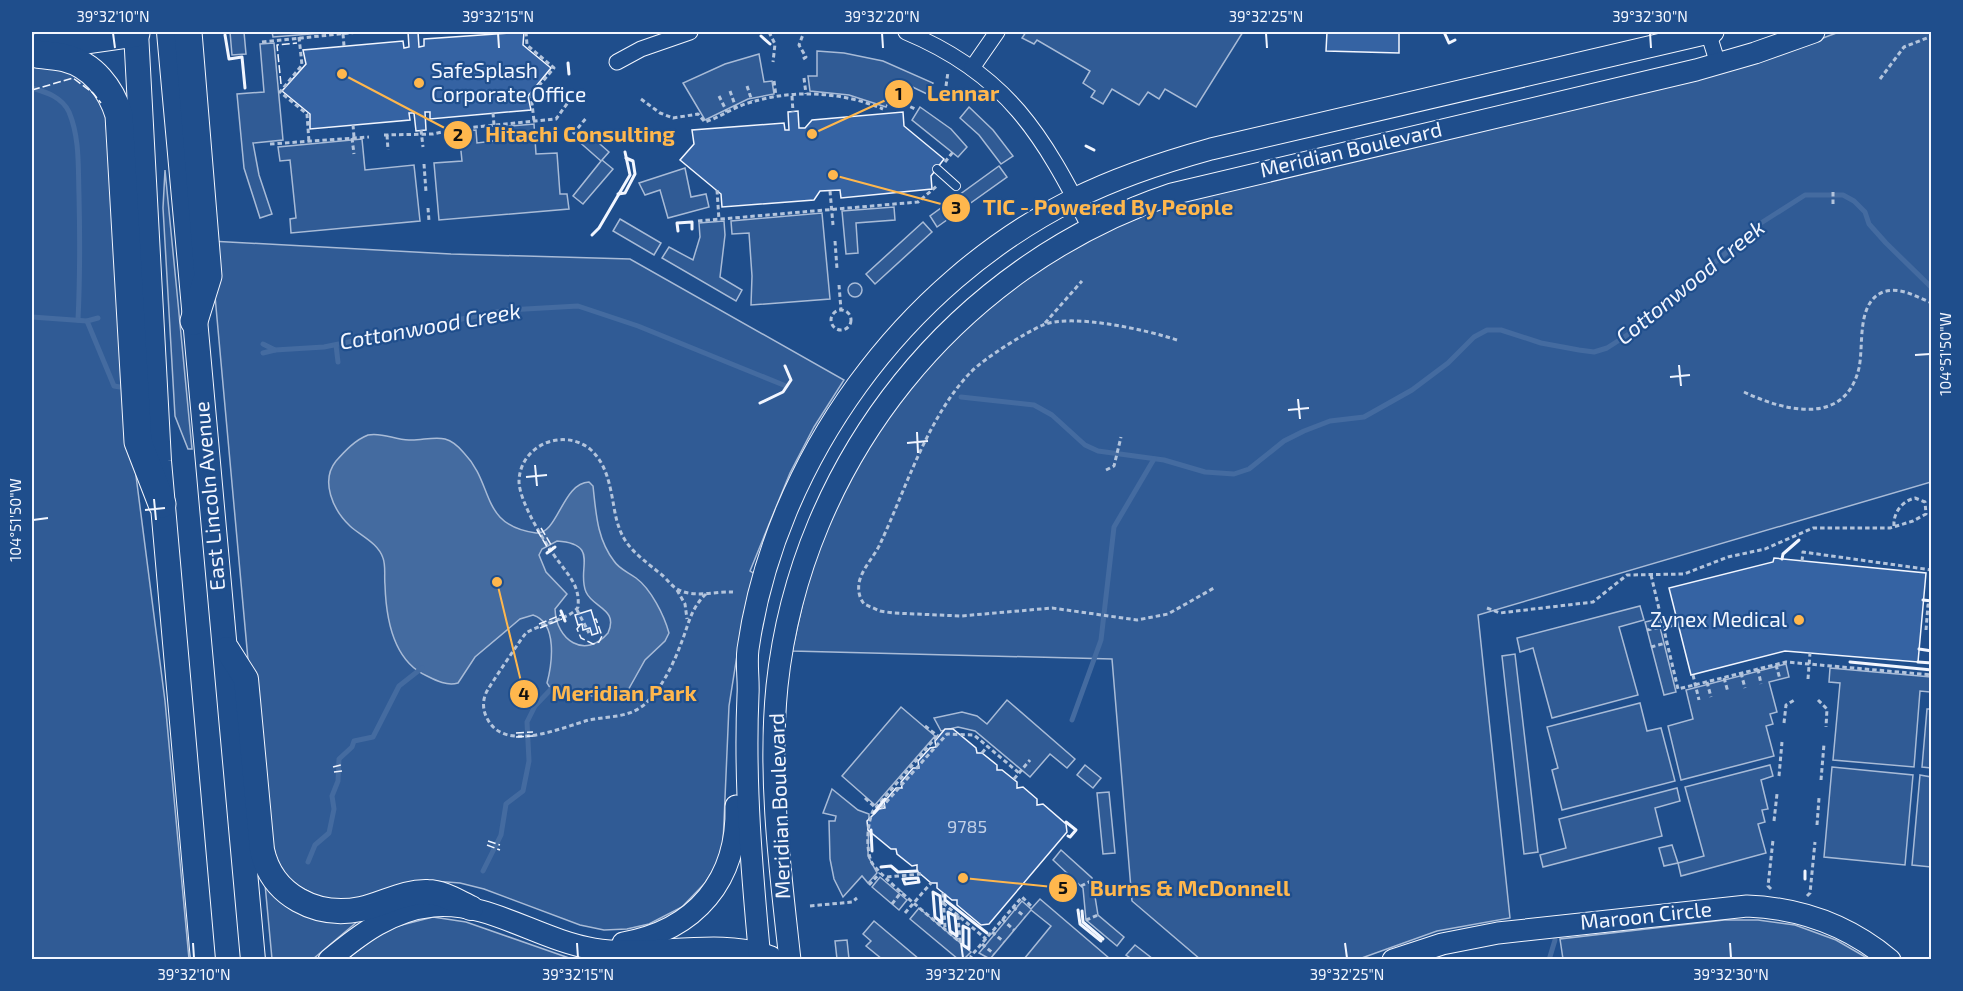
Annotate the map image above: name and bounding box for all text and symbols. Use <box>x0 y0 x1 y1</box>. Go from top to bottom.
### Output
text: 39°32'10"N <box>76 7 150 25</box>
text: 39°32'15"N <box>462 7 534 25</box>
text: 39°32'20"N <box>844 7 920 25</box>
text: 39°32'25"N <box>1229 7 1303 25</box>
text: 39°32'30"N <box>1612 7 1688 25</box>
place label: SafeSplash Corporate Office <box>431 57 586 106</box>
callout: Lennar <box>884 74 1011 114</box>
marker: SafeSplash Corporate Office <box>412 76 426 90</box>
text: Lennar <box>927 79 1000 105</box>
text: 1 <box>895 82 903 104</box>
callout: Hitachi Consulting <box>443 115 687 155</box>
street label: Meridian Boulevard <box>1257 115 1444 182</box>
text: Hitachi Consulting <box>485 120 675 146</box>
text: 2 <box>453 123 463 145</box>
callout: TIC - Powered By People <box>941 188 1246 228</box>
text: TIC - Powered By People <box>983 193 1233 220</box>
text: 3 <box>951 196 961 218</box>
water label: Cottonwood Creek <box>1610 213 1769 349</box>
water label: Cottonwood Creek <box>337 296 522 354</box>
text: 104°51'50"W <box>1936 312 1954 396</box>
street label: East Lincoln Avenue <box>188 400 229 592</box>
text: 104°51'50"W <box>6 478 24 562</box>
place label: Zynex Medical <box>1650 606 1788 631</box>
marker: Zynex Medical <box>1792 613 1806 627</box>
callout: Meridian Park <box>509 674 708 714</box>
text: Meridian Park <box>551 679 697 705</box>
text: 4 <box>518 682 530 704</box>
street label: Meridian Boulevard <box>763 713 794 900</box>
house number: 9785 <box>947 815 987 837</box>
callout: Burns & McDonnell <box>1048 868 1302 908</box>
text: Burns & McDonnell <box>1090 874 1291 900</box>
text: 5 <box>1058 876 1068 898</box>
street label: Maroon Circle <box>1579 895 1713 934</box>
text: 39°32'10"N <box>157 965 231 983</box>
text: 39°32'15"N <box>542 965 614 983</box>
text: 39°32'20"N <box>925 965 1001 983</box>
text: 39°32'25"N <box>1310 965 1384 983</box>
text: 39°32'30"N <box>1693 965 1769 983</box>

